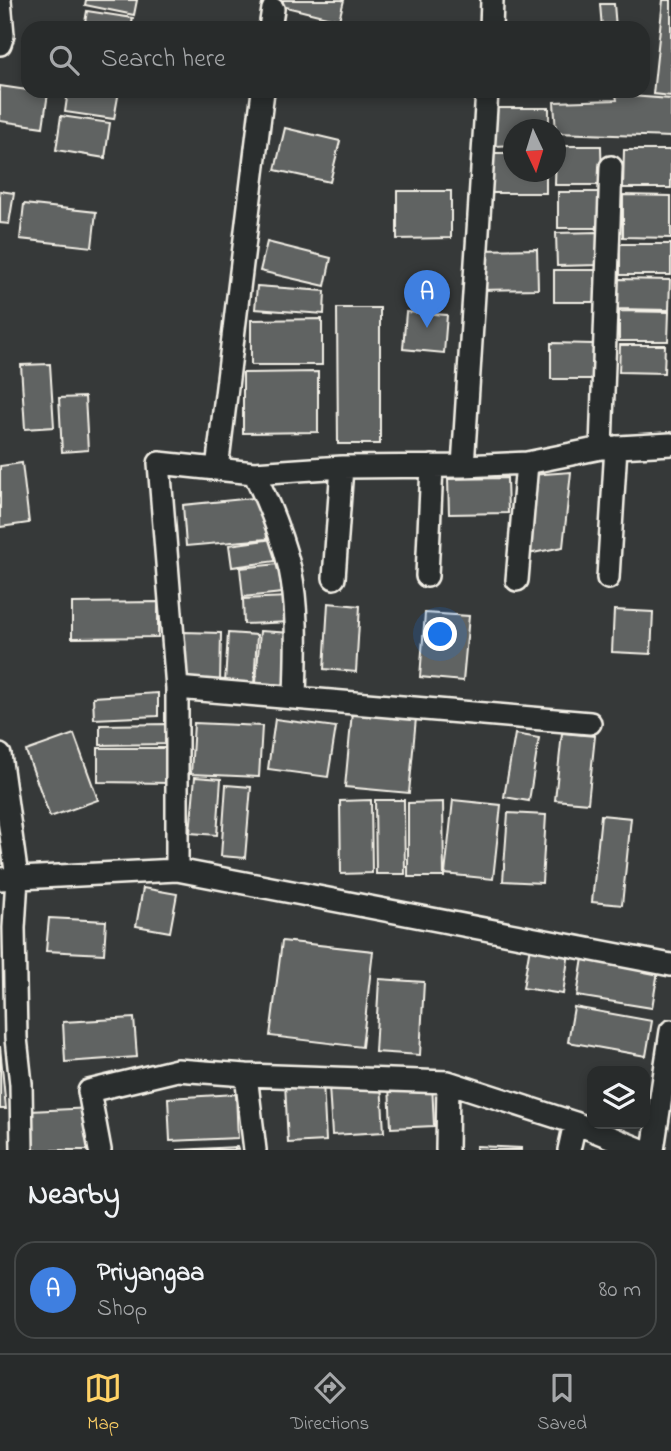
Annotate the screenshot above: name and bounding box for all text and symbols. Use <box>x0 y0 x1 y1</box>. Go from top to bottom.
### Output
search box <box>21 21 650 98</box>
icon: search <box>45 41 83 79</box>
text: Search here <box>101 41 226 79</box>
north arrow <box>503 119 566 182</box>
pin: A <box>404 270 450 328</box>
your location <box>423 617 457 651</box>
map controls <box>587 1066 650 1129</box>
button: layers <box>587 1066 650 1129</box>
text: Nearby <box>28 1174 120 1218</box>
text: Priyangaa <box>97 1255 204 1293</box>
text: A <box>46 1274 60 1307</box>
text: 80 m <box>599 1274 641 1307</box>
text: Shop <box>97 1293 147 1326</box>
tab: Map <box>84 1369 122 1438</box>
tab: Directions <box>290 1369 369 1438</box>
tab: Saved <box>537 1369 587 1438</box>

